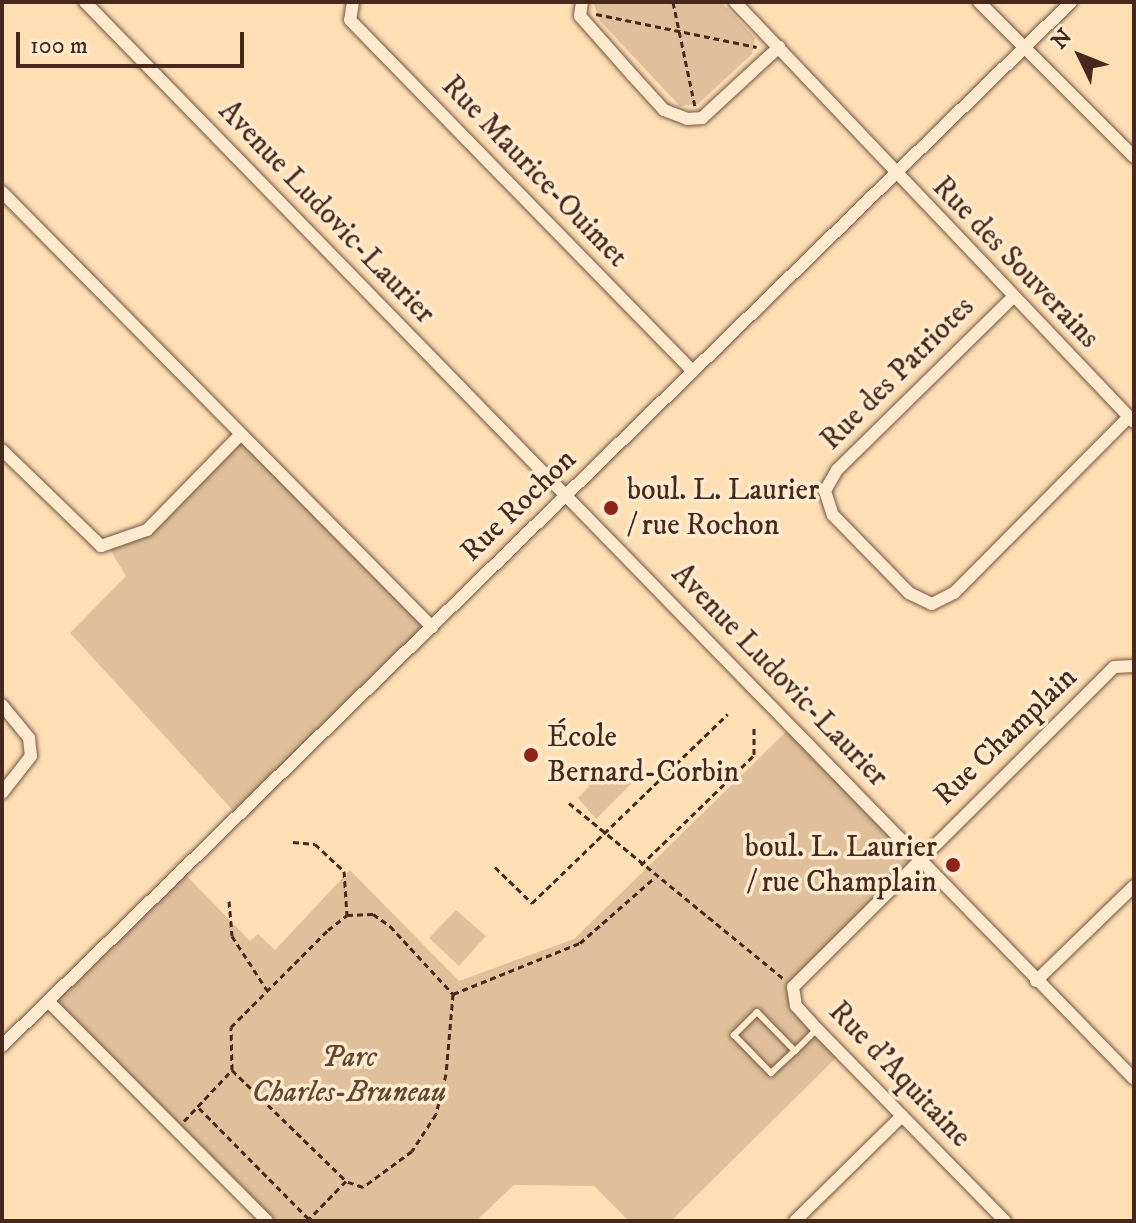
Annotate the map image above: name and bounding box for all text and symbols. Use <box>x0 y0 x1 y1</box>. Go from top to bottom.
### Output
scale bar <box>20 16 248 66</box>
north arrow <box>1040 16 1120 96</box>
text: N <box>1046 23 1078 55</box>
text: 100 m <box>30 31 88 61</box>
street label: Rue Maurice-Ouimet <box>433 69 635 275</box>
street label: Avenue Ludovic-Laurier <box>210 94 442 332</box>
street label: Rue des Souverains <box>924 170 1106 356</box>
street label: Rue des Patriotes <box>814 290 982 458</box>
street label: Rue Rochon <box>454 442 584 570</box>
place label: boul. L. Laurier / rue Rochon <box>627 473 819 544</box>
marker: boul. L. Laurier / rue Rochon <box>602 499 620 517</box>
street label: Avenue Ludovic-Laurier <box>663 557 895 795</box>
street label: Rue Champlain <box>927 660 1085 814</box>
place label: École Bernard-Corbin <box>547 720 739 790</box>
marker: École Bernard-Corbin <box>522 746 540 764</box>
place label: boul. L. Laurier / rue Champlain <box>745 830 937 900</box>
marker: boul. L. Laurier / rue Champlain <box>944 856 962 874</box>
street label: Rue d'Aquitaine <box>820 994 978 1156</box>
park label: Parc Charles-Bruneau <box>252 1040 446 1110</box>

